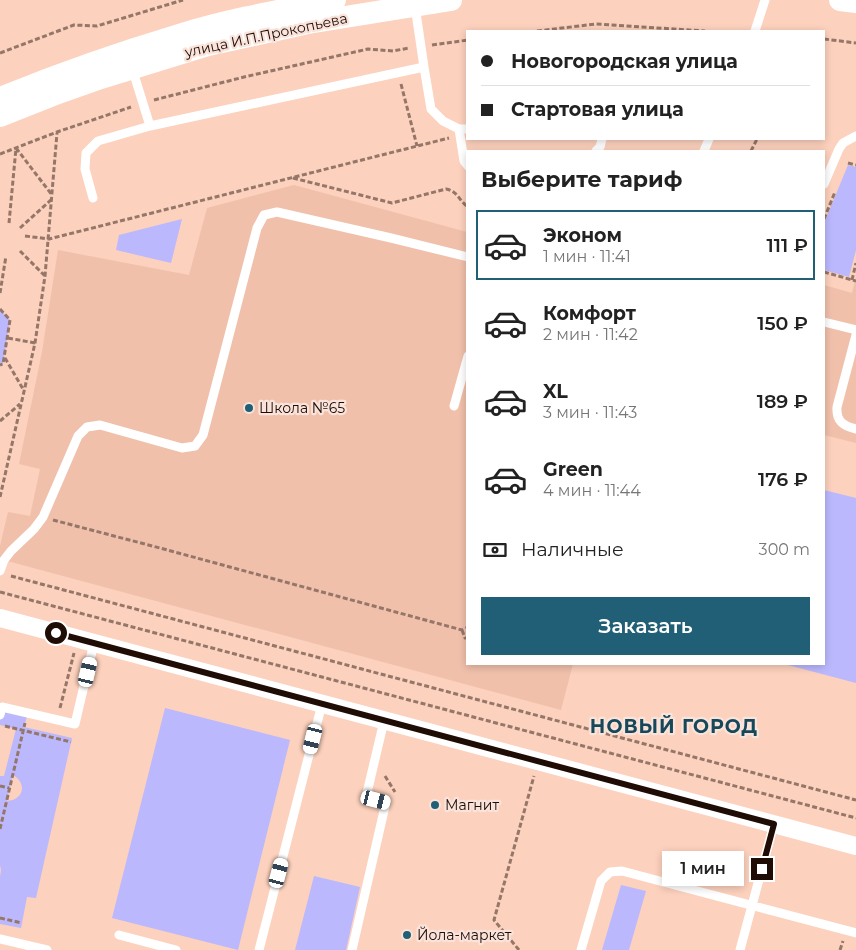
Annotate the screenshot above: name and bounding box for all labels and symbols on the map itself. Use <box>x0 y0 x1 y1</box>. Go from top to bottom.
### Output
street label: улица И.П.Прокопьева <box>182 9 349 61</box>
place label: Школа №65 <box>259 399 345 417</box>
marker: Школа №65 <box>243 402 255 414</box>
route start <box>45 622 67 644</box>
car <box>77 656 98 688</box>
district label: НОВЫЙ ГОРОД <box>590 715 758 738</box>
car <box>302 723 323 755</box>
car <box>359 789 392 811</box>
place label: Магнит <box>445 796 499 814</box>
marker: Магнит <box>429 799 441 811</box>
callout: 1 мин <box>662 852 744 886</box>
car <box>267 857 290 889</box>
route end <box>751 858 773 880</box>
place label: Йола-маркет <box>417 926 512 944</box>
marker: Йола-маркет <box>401 929 413 941</box>

